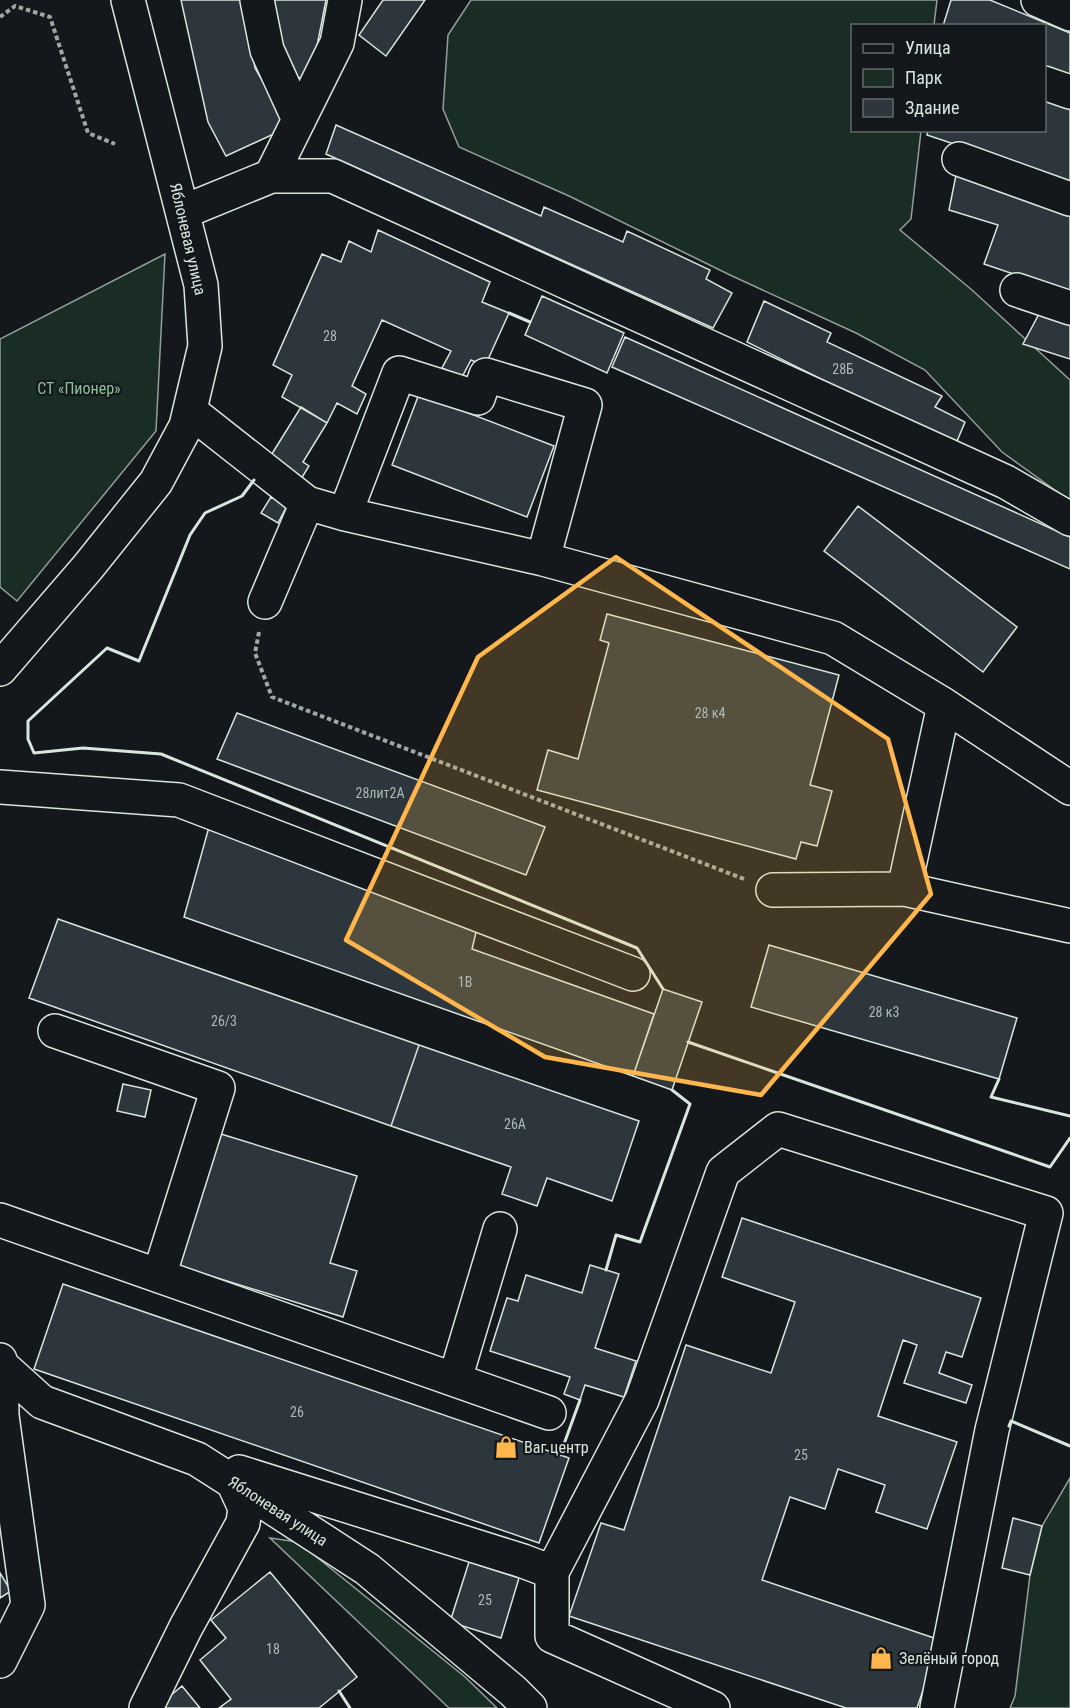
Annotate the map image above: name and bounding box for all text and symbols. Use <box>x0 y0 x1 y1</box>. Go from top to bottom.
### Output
legend <box>851 24 1046 132</box>
text: Улица <box>905 37 951 58</box>
text: Парк <box>905 67 943 88</box>
text: Здание <box>905 97 959 118</box>
street label: Яблоневая улица <box>166 181 210 297</box>
house number: 28 <box>323 328 337 344</box>
house number: 28Б <box>832 361 854 377</box>
park label: СТ «Пионер» <box>37 379 121 398</box>
house number: 28 к4 <box>695 705 725 721</box>
house number: 28лит2А <box>355 785 405 801</box>
house number: 1В <box>458 974 472 990</box>
house number: 28 к3 <box>869 1004 899 1020</box>
house number: 26/3 <box>211 1013 237 1029</box>
house number: 26А <box>504 1116 526 1132</box>
house number: 26 <box>290 1404 304 1420</box>
shop icon: Ваг центр <box>493 1434 519 1460</box>
place label: Ваг центр <box>524 1438 589 1457</box>
house number: 25 <box>794 1447 808 1463</box>
street label: Яблоневая улица <box>225 1472 331 1550</box>
house number: 25 <box>478 1592 492 1608</box>
house number: 18 <box>266 1641 280 1657</box>
shop icon: Зелёный город <box>868 1645 894 1671</box>
place label: Зелёный город <box>899 1649 999 1668</box>

